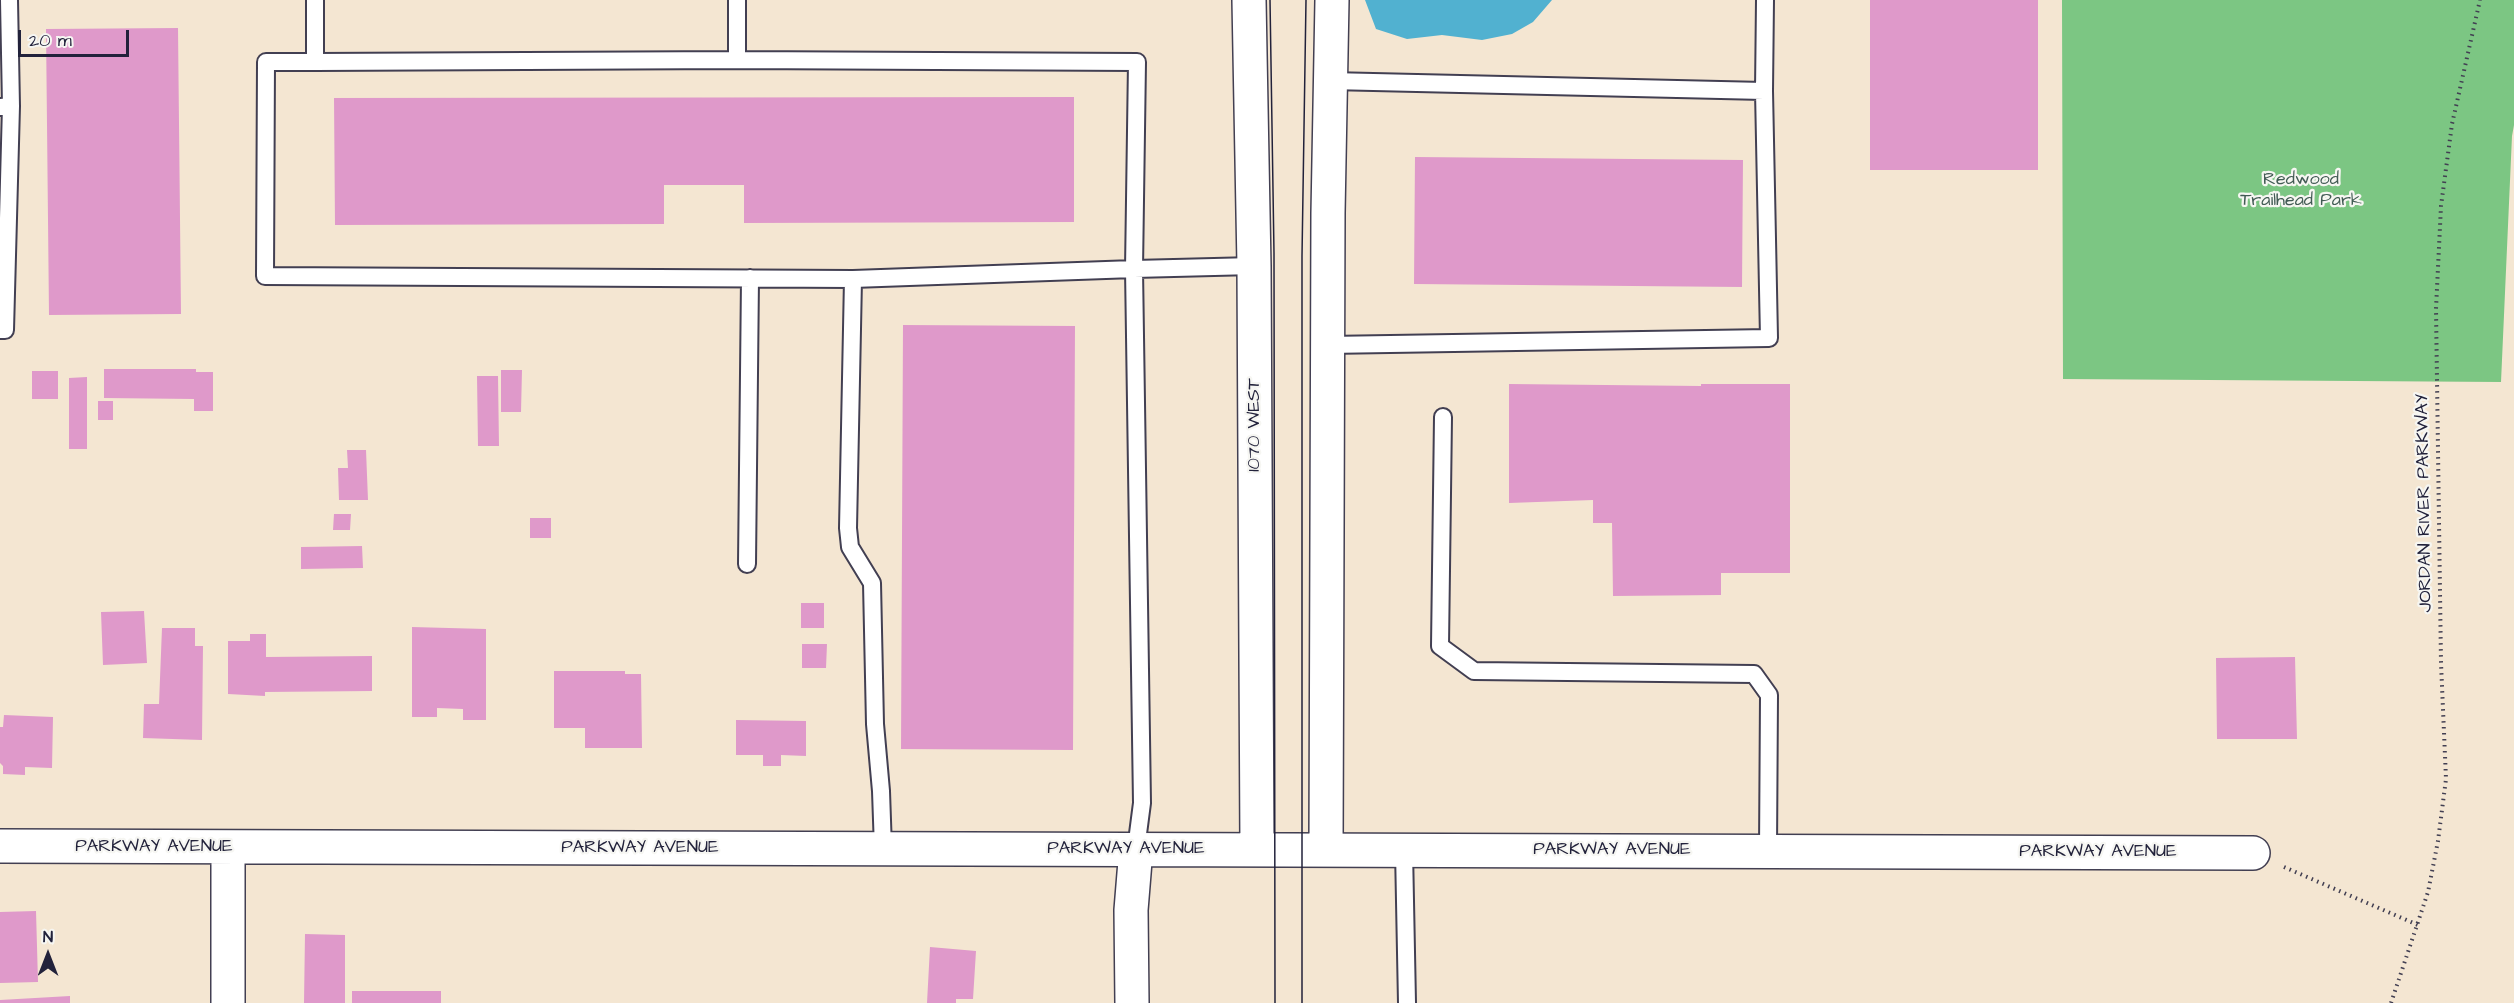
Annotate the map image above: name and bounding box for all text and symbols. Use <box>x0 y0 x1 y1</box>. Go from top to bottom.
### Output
scale bar <box>21 18 132 56</box>
text: 20 m <box>29 28 72 53</box>
park label: Redwood Trailhead Park <box>2240 169 2362 212</box>
street label: 1070 WEST <box>1244 378 1266 472</box>
street label: JORDAN RIVER PARKWAY <box>2412 394 2438 612</box>
street label: PARKWAY AVENUE <box>75 836 233 858</box>
street label: PARKWAY AVENUE <box>561 837 719 859</box>
street label: PARKWAY AVENUE <box>1047 838 1205 860</box>
street label: PARKWAY AVENUE <box>1533 839 1691 861</box>
street label: PARKWAY AVENUE <box>2019 841 2177 863</box>
north arrow <box>18 925 78 985</box>
text: N <box>43 926 53 948</box>

